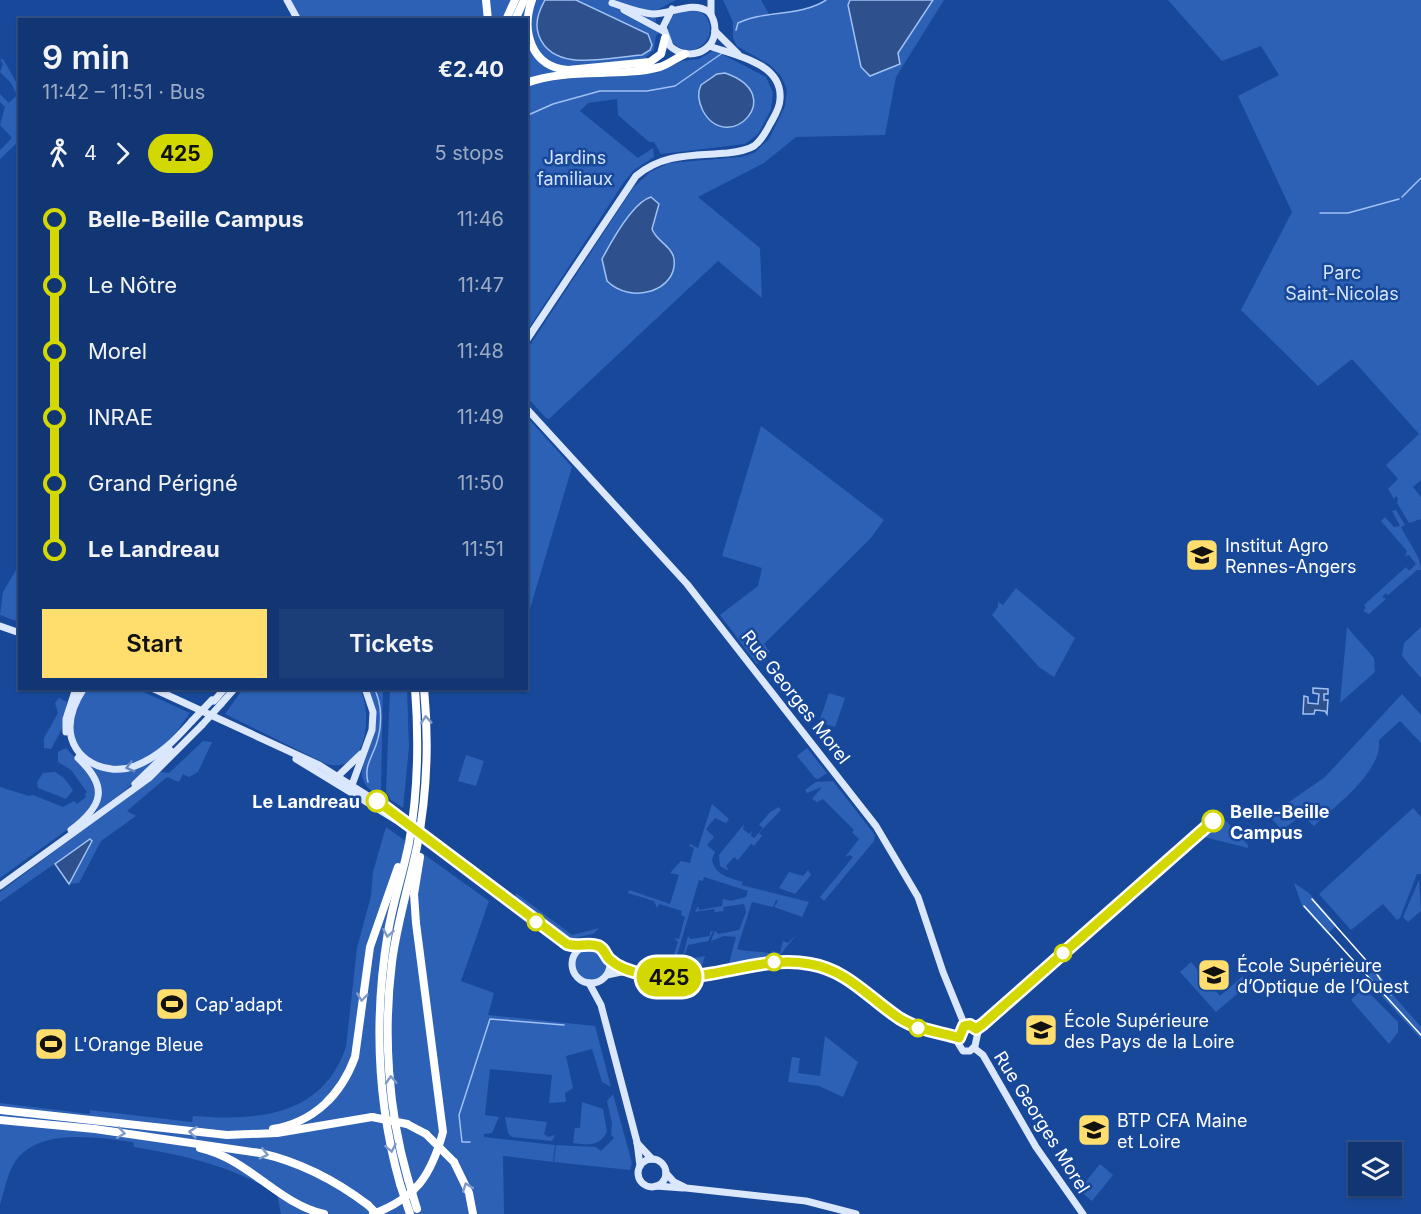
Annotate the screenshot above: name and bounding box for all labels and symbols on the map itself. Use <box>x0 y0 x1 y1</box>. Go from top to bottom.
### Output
park label: Jardins familiaux <box>537 147 613 189</box>
park label: Parc Saint-Nicolas <box>1285 262 1399 304</box>
place label: Institut Agro Rennes-Angers <box>1225 535 1357 577</box>
school or university icon: Institut Agro Rennes-Angers <box>1184 537 1220 573</box>
street label: Rue Georges Morel <box>737 626 855 768</box>
one-way arrow <box>420 716 433 725</box>
one-way arrow <box>125 760 135 772</box>
marker: Le Landreau <box>366 790 388 812</box>
place label: Le Landreau <box>252 791 360 812</box>
place label: Belle-Beille Campus <box>1230 801 1330 843</box>
marker: Belle-Beille Campus <box>1202 810 1224 832</box>
unlabelled marker <box>527 913 545 931</box>
one-way arrow <box>383 928 395 938</box>
unlabelled marker <box>1054 944 1072 962</box>
unlabelled marker <box>765 953 783 971</box>
place label: École Supérieure d’Optique de l’Ouest <box>1237 954 1409 997</box>
school or university icon: École Supérieure d’Optique de l’Ouest <box>1196 957 1232 993</box>
line badge: 425 <box>634 958 704 996</box>
sports icon: Cap'adapt <box>154 986 190 1022</box>
one-way arrow <box>356 992 368 1002</box>
place label: Cap'adapt <box>195 994 283 1015</box>
place label: École Supérieure des Pays de la Loire <box>1064 1009 1235 1052</box>
school or university icon: École Supérieure des Pays de la Loire <box>1023 1012 1059 1048</box>
unlabelled marker <box>909 1019 927 1037</box>
sports icon: L'Orange Bleue <box>33 1026 69 1062</box>
place label: L'Orange Bleue <box>74 1034 204 1055</box>
street label: Rue Georges Morel <box>990 1047 1094 1197</box>
one-way arrow <box>385 1075 398 1084</box>
place label: BTP CFA Maine et Loire <box>1117 1110 1247 1152</box>
school or university icon: BTP CFA Maine et Loire <box>1076 1112 1112 1148</box>
one-way arrow <box>116 1126 125 1139</box>
one-way arrow <box>189 1126 198 1139</box>
one-way arrow <box>384 1142 397 1152</box>
one-way arrow <box>259 1147 269 1160</box>
one-way arrow <box>461 1182 474 1193</box>

